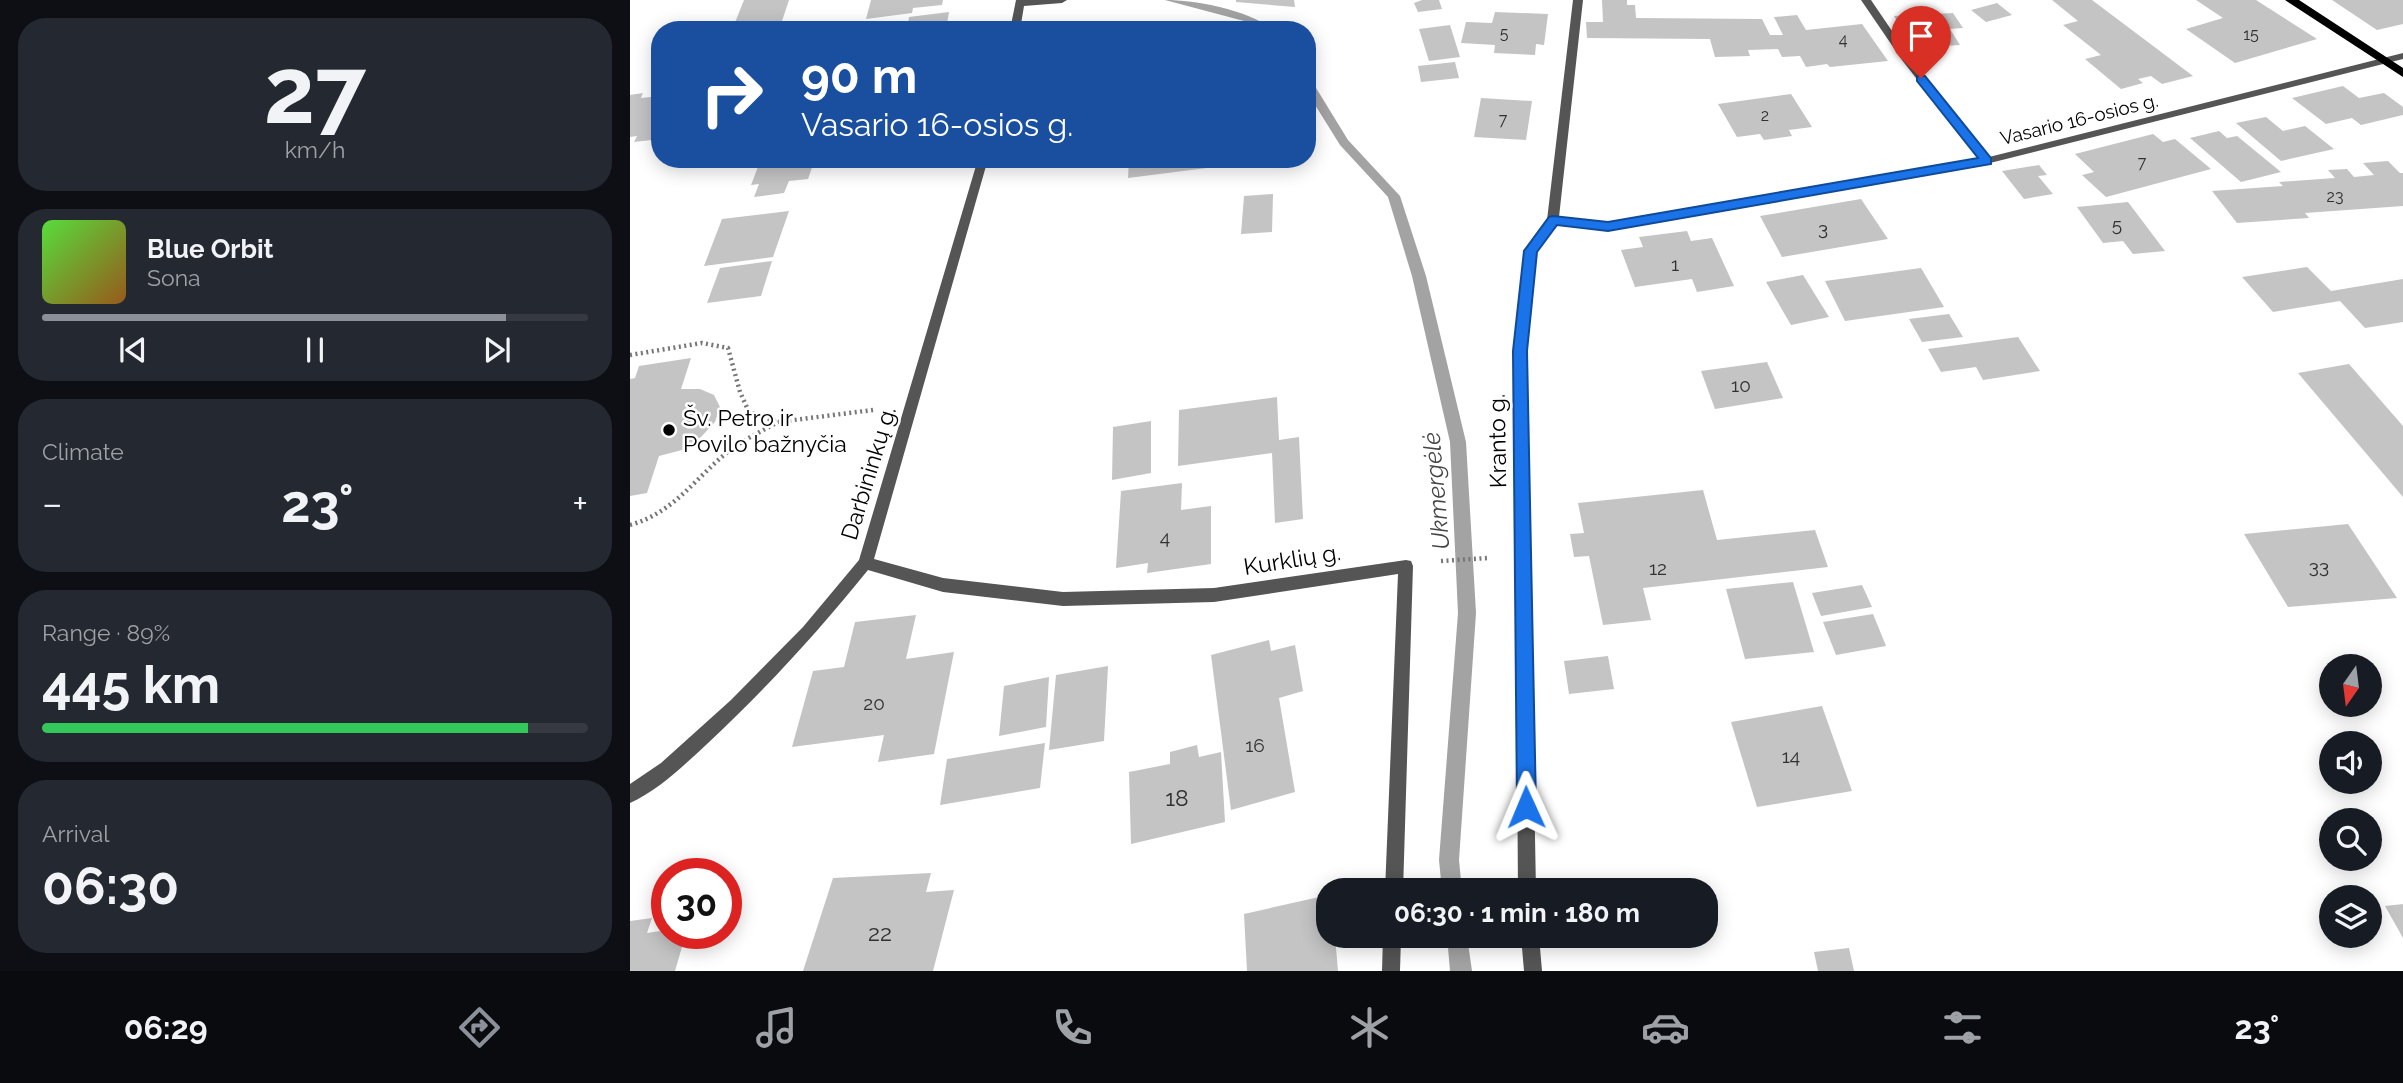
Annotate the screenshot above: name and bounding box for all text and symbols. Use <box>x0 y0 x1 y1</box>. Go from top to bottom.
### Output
pin <box>1891 6 1951 78</box>
icon: arrive <box>1902 17 1940 55</box>
house number: 5 <box>1500 24 1509 43</box>
house number: 15 <box>2243 25 2259 44</box>
house number: 4 <box>1839 30 1848 49</box>
text: 27 <box>264 37 366 144</box>
text: 90 m <box>801 47 917 104</box>
icon: right <box>686 49 777 140</box>
street label: Vasario 16-osios g. <box>1998 89 2160 149</box>
text: Vasario 16-osios g. <box>801 106 1073 143</box>
house number: 2 <box>1761 106 1769 125</box>
house number: 7 <box>1499 110 1508 129</box>
text: km/h <box>285 136 345 163</box>
house number: 7 <box>2138 153 2147 172</box>
house number: 23 <box>2327 187 2343 206</box>
house number: 5 <box>2112 213 2122 235</box>
house number: 3 <box>1818 217 1828 239</box>
text: Blue Orbit <box>147 234 274 264</box>
house number: 1 <box>1671 253 1679 275</box>
text: Sona <box>147 264 201 291</box>
icon: previous <box>114 331 152 369</box>
icon: pause <box>296 331 334 369</box>
icon: next <box>478 331 516 369</box>
house number: 10 <box>1731 374 1751 396</box>
street label: Kranto g. <box>1483 394 1511 488</box>
street label: Darbininkų g. <box>835 403 901 543</box>
place label: Šv. Petro ir Povilo bažnyčia <box>683 404 847 457</box>
marker: Šv. Petro ir Povilo bažnyčia <box>661 422 677 438</box>
water label: Ukmergėlė <box>1416 431 1456 551</box>
text: Climate <box>42 438 124 465</box>
text: 23° <box>281 473 354 534</box>
text: − <box>42 481 62 526</box>
text: + <box>572 481 588 526</box>
house number: 4 <box>1160 526 1170 548</box>
street label: Kurklių g. <box>1242 538 1342 580</box>
house number: 33 <box>2309 555 2329 577</box>
house number: 12 <box>1649 557 1667 579</box>
text: Range · 89% <box>42 619 170 646</box>
text: 445 km <box>42 654 220 715</box>
north arrow <box>2319 654 2382 718</box>
map controls <box>2319 654 2382 948</box>
house number: 20 <box>863 692 885 714</box>
button: sound <box>2319 731 2382 794</box>
house number: 16 <box>1245 734 1265 756</box>
house number: 14 <box>1782 745 1800 767</box>
position arrow <box>1489 770 1563 844</box>
house number: 18 <box>1165 784 1189 811</box>
button: search <box>2319 808 2382 871</box>
text: Arrival <box>42 820 109 847</box>
text: 06:30 <box>42 855 179 916</box>
speed limit sign: 30 <box>651 858 742 949</box>
button: layers <box>2319 885 2382 948</box>
text: 06:30 · 1 min · 180 m <box>1394 898 1640 928</box>
house number: 22 <box>868 919 892 946</box>
icon: directions <box>455 1003 504 1052</box>
icon: music <box>752 1003 801 1052</box>
icon: phone <box>1048 1003 1097 1052</box>
icon: climate <box>1345 1003 1394 1052</box>
icon: car <box>1641 1003 1690 1052</box>
icon: filters <box>1938 1003 1987 1052</box>
text: 06:29 <box>124 1009 208 1046</box>
text: 23° <box>2235 1009 2279 1046</box>

